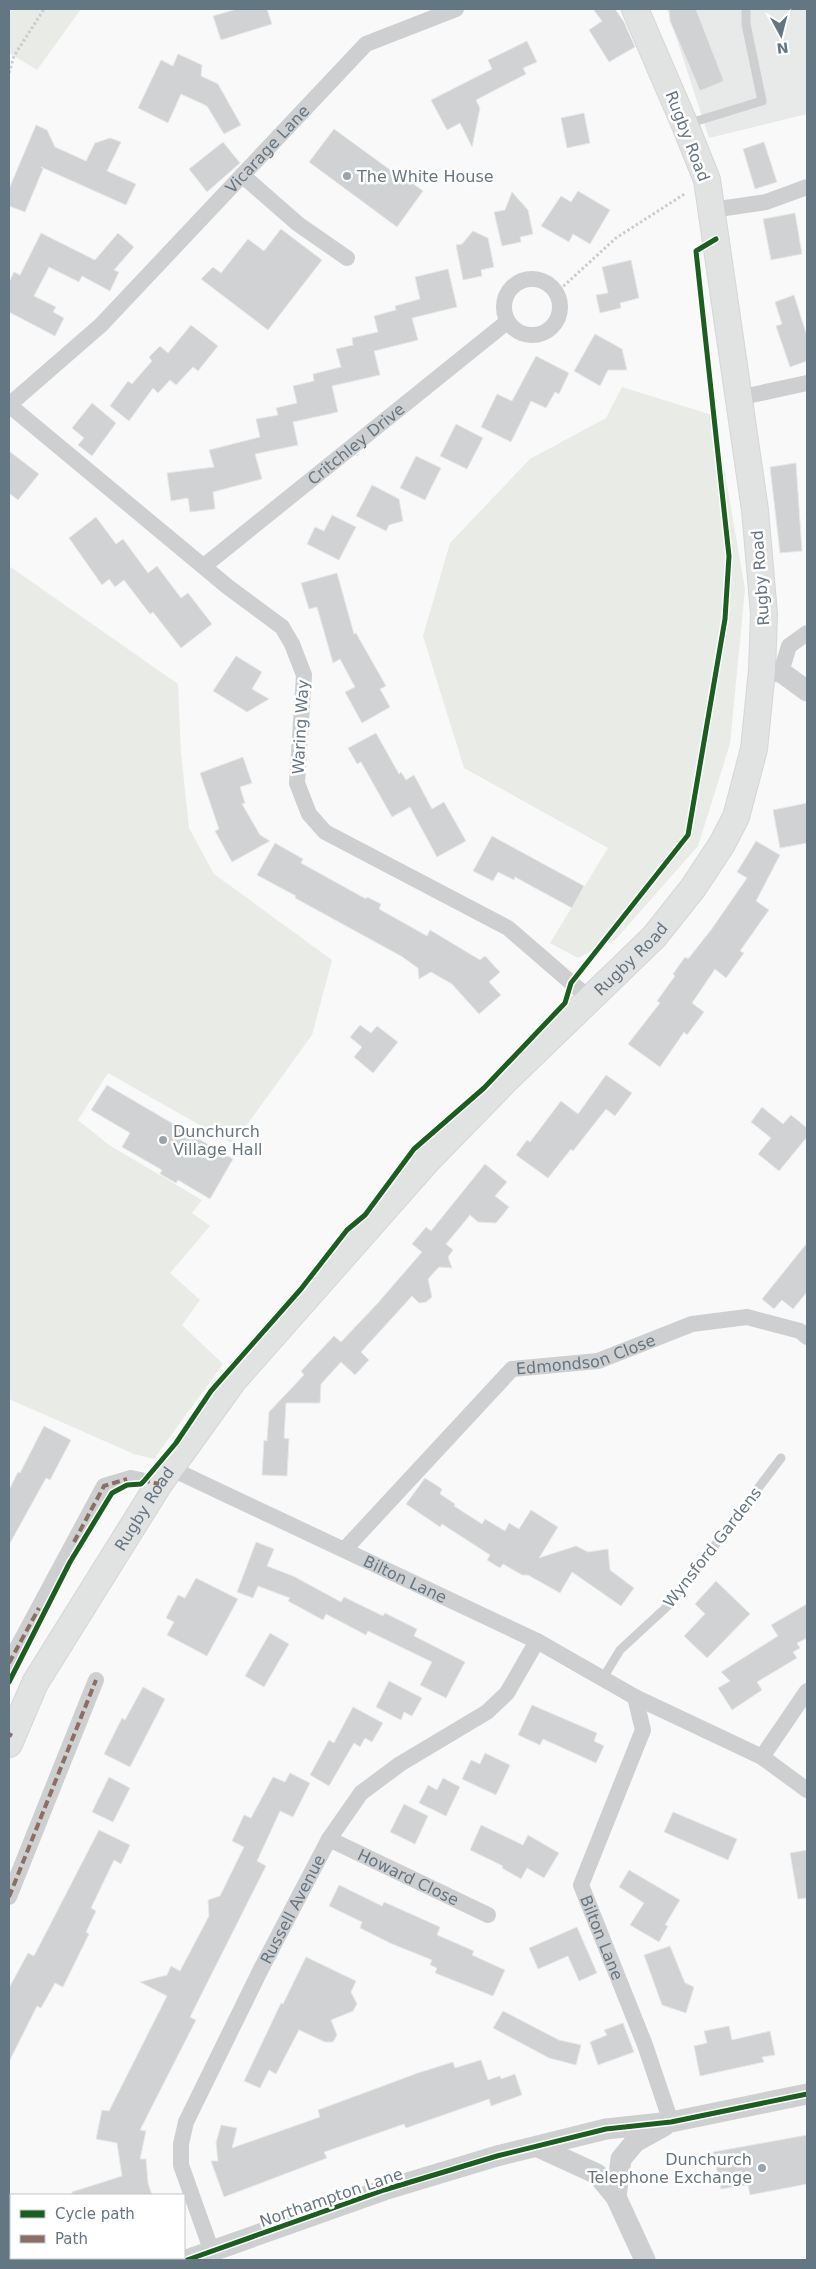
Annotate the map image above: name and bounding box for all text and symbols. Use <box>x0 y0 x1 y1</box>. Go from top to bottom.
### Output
north arrow <box>756 10 806 60</box>
text: N <box>776 39 789 57</box>
street label: Rugby Road <box>662 88 714 184</box>
street label: Vicarage Lane <box>221 101 313 197</box>
place label: The White House <box>356 167 494 186</box>
marker: The White House <box>341 170 353 182</box>
street label: Critchley Drive <box>304 399 408 489</box>
street label: Rugby Road <box>748 530 773 626</box>
street label: Waring Way <box>289 679 312 775</box>
street label: Rugby Road <box>590 919 672 1000</box>
place label: Dunchurch Village Hall <box>173 1122 263 1159</box>
marker: Dunchurch Village Hall <box>157 1134 169 1146</box>
street label: Edmondson Close <box>515 1330 658 1379</box>
street label: Rugby Road <box>111 1463 178 1554</box>
street label: Wynsford Gardens <box>660 1483 765 1611</box>
street label: Bilton Lane <box>360 1552 450 1607</box>
street label: Howard Close <box>355 1845 462 1910</box>
street label: Russell Avenue <box>256 1851 329 1967</box>
street label: Bilton Lane <box>576 1892 627 1983</box>
place label: Dunchurch Telephone Exchange <box>586 2150 752 2187</box>
marker: Dunchurch Telephone Exchange <box>756 2162 768 2174</box>
street label: Northampton Lane <box>257 2164 405 2231</box>
legend <box>10 2194 185 2259</box>
text: Cycle path <box>55 2205 135 2223</box>
text: Path <box>55 2230 88 2248</box>

